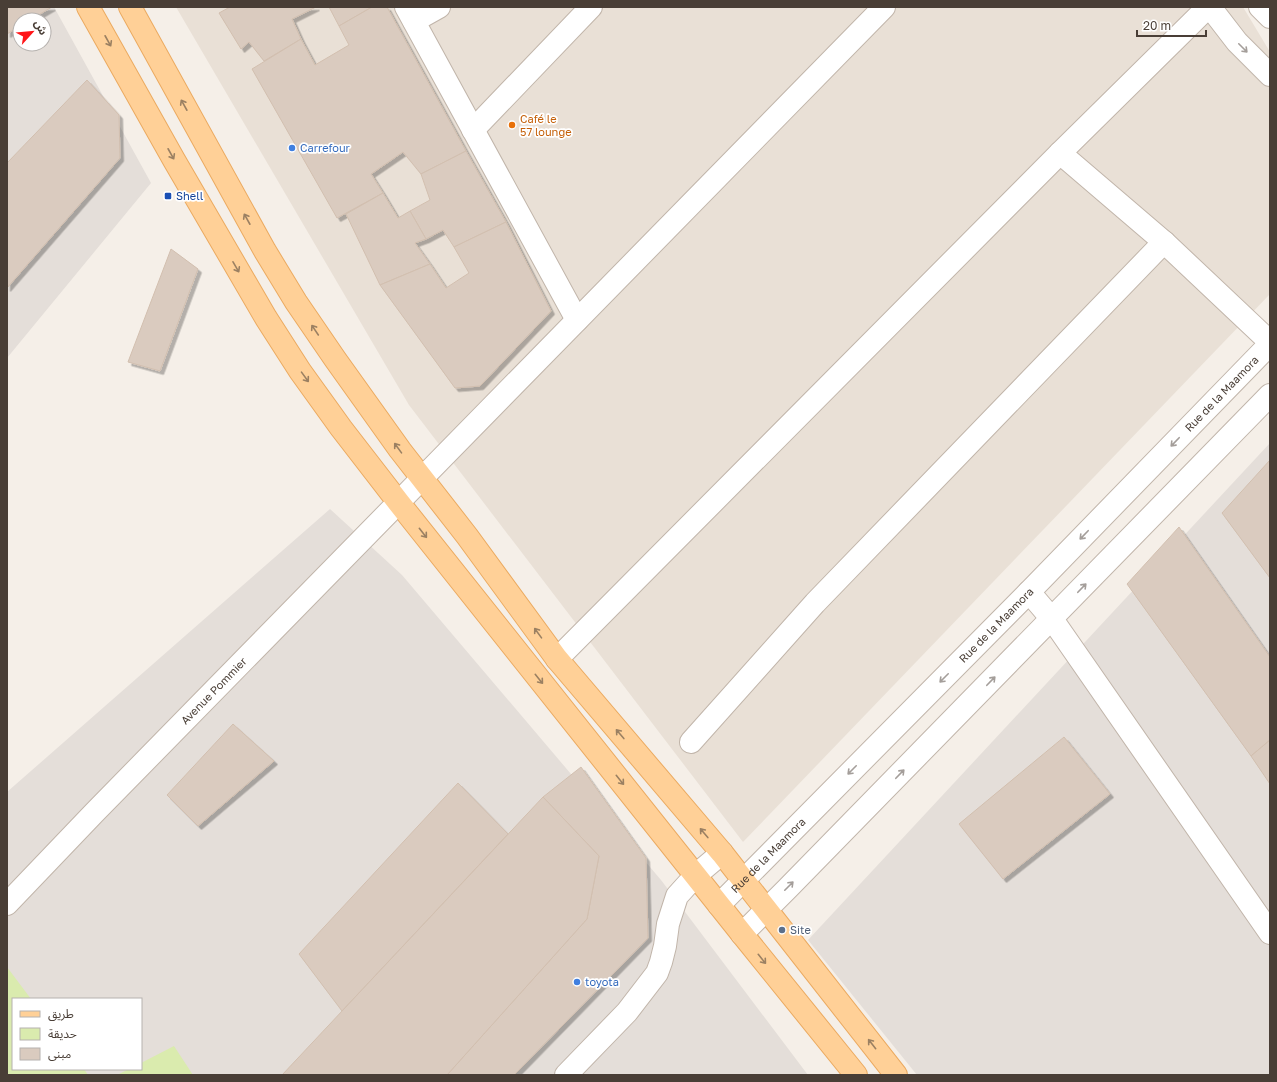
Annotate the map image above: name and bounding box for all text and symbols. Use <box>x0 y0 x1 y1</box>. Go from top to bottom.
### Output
north arrow <box>12 12 52 52</box>
scale bar <box>1137 12 1206 38</box>
text: ش <box>31 18 51 37</box>
text: 20 m <box>1143 18 1171 33</box>
one-way arrow <box>104 35 112 47</box>
one-way arrow <box>1238 43 1248 53</box>
one-way arrow <box>180 100 188 112</box>
place label: Café le 57 lounge <box>520 112 572 138</box>
marker: Café le 57 lounge <box>507 120 517 130</box>
place label: Carrefour <box>300 141 351 154</box>
marker: Carrefour <box>287 143 297 153</box>
one-way arrow <box>168 148 176 160</box>
place label: Shell <box>176 189 204 202</box>
marker: Shell <box>163 191 173 201</box>
one-way arrow <box>243 213 251 225</box>
one-way arrow <box>233 261 241 273</box>
one-way arrow <box>311 325 319 336</box>
street label: Rue de la Maamora <box>1182 353 1261 434</box>
one-way arrow <box>301 372 309 383</box>
one-way arrow <box>1170 437 1180 447</box>
one-way arrow <box>394 442 402 453</box>
one-way arrow <box>419 528 427 539</box>
one-way arrow <box>1079 530 1089 540</box>
one-way arrow <box>1077 583 1087 593</box>
street label: Rue de la Maamora <box>956 585 1036 665</box>
one-way arrow <box>534 628 542 639</box>
street label: Avenue Pommier <box>178 654 250 727</box>
one-way arrow <box>534 673 543 684</box>
one-way arrow <box>939 673 949 683</box>
one-way arrow <box>986 676 996 686</box>
one-way arrow <box>615 728 624 739</box>
one-way arrow <box>847 765 857 775</box>
one-way arrow <box>895 769 905 779</box>
one-way arrow <box>616 775 624 786</box>
street label: Rue de la Maamora <box>728 815 808 895</box>
one-way arrow <box>700 827 709 838</box>
one-way arrow <box>784 881 794 891</box>
place label: Site <box>790 923 811 936</box>
marker: Site <box>777 925 787 935</box>
one-way arrow <box>758 953 766 964</box>
place label: toyota <box>585 975 619 988</box>
marker: toyota <box>572 977 582 987</box>
legend <box>12 998 142 1070</box>
text: طريق <box>48 1006 74 1022</box>
text: حديقة <box>48 1026 77 1041</box>
one-way arrow <box>867 1039 876 1050</box>
text: مبنى <box>48 1046 71 1061</box>

